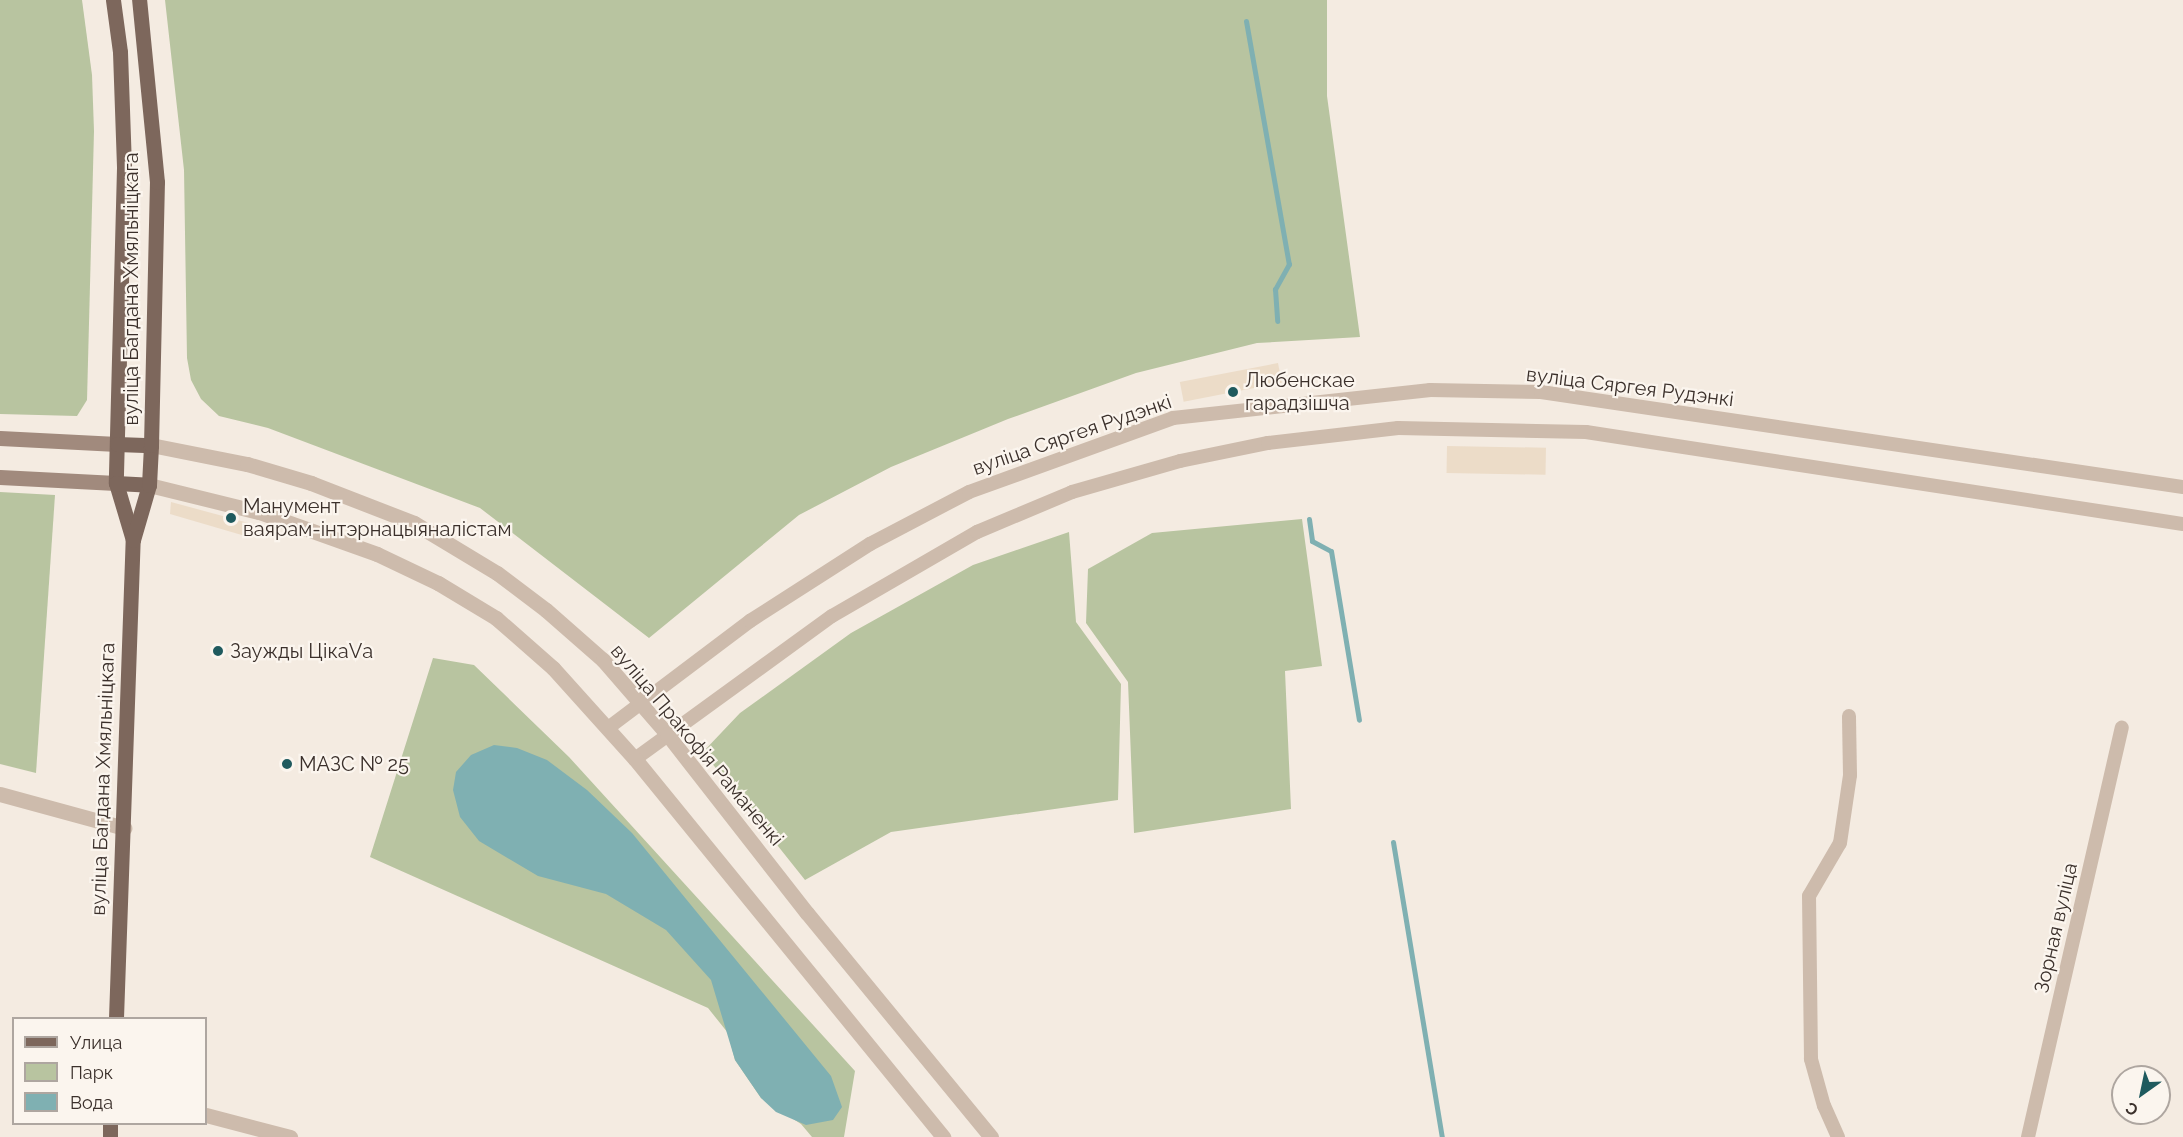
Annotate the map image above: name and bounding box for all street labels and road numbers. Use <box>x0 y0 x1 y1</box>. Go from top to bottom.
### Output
street label: вуліца Багдана Хмяльніцкага <box>119 152 143 426</box>
street label: вуліца Сяргея Рудэнкі <box>1525 362 1735 412</box>
street label: вуліца Сяргея Рудэнкі <box>969 390 1175 480</box>
street label: вуліца Пракофія Раманенкі <box>606 639 788 851</box>
street label: вуліца Багдана Хмяльніцкага <box>86 642 120 916</box>
street label: Зорная вуліца <box>2029 861 2083 995</box>

